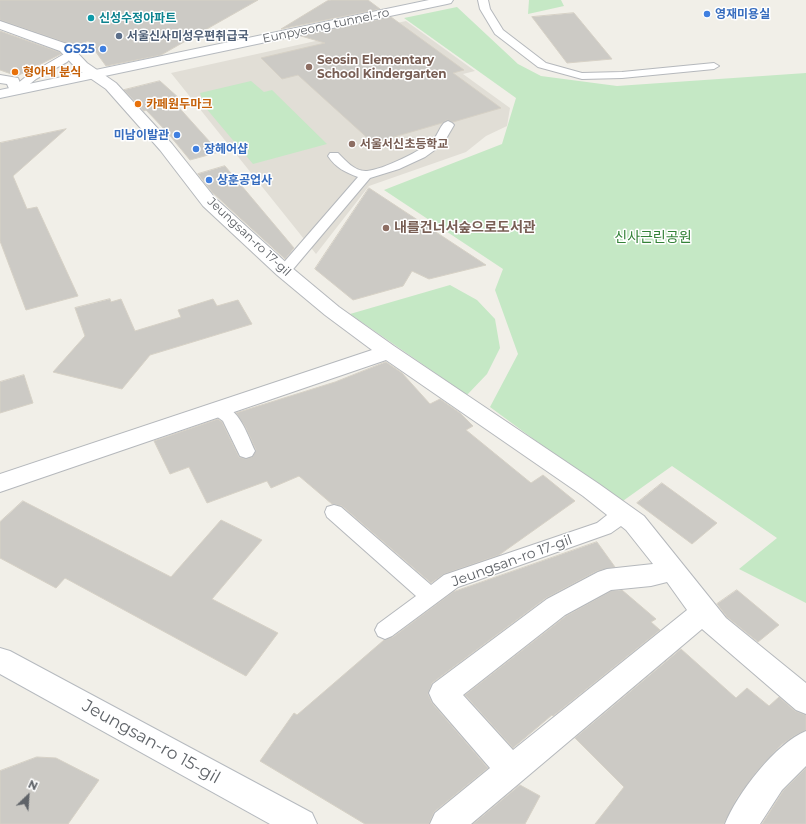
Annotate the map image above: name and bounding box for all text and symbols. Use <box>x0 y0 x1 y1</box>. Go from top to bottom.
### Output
street label: Eunpyeong tunnel-ro <box>261 6 391 46</box>
place label: 영재미용실 <box>715 7 770 21</box>
marker: 영재미용실 <box>702 9 712 19</box>
place label: 신성수정아파트 <box>99 11 176 25</box>
marker: 신성수정아파트 <box>86 13 96 23</box>
place label: 서울신사미성우편취급국 <box>127 29 248 43</box>
marker: 서울신사미성우편취급국 <box>114 31 124 41</box>
place label: GS25 <box>64 42 95 56</box>
marker: GS25 <box>98 44 108 54</box>
place label: Seosin Elementary School Kindergarten <box>317 53 447 81</box>
marker: Seosin Elementary School Kindergarten <box>304 62 314 72</box>
place label: 형아네 분식 <box>23 65 82 79</box>
marker: 형아네 분식 <box>10 67 20 77</box>
place label: 카페원두마크 <box>146 97 212 111</box>
marker: 카페원두마크 <box>133 99 143 109</box>
place label: 미남이발관 <box>114 128 169 142</box>
marker: 미남이발관 <box>172 130 182 140</box>
place label: 서울서신초등학교 <box>360 137 448 151</box>
marker: 서울서신초등학교 <box>347 139 357 149</box>
place label: 장헤어샵 <box>204 142 248 156</box>
marker: 장헤어샵 <box>191 144 201 154</box>
place label: 상훈공업사 <box>217 173 272 187</box>
marker: 상훈공업사 <box>204 175 214 185</box>
street label: Jeungsan-ro 17-gil <box>204 195 294 279</box>
place label: 내를건너서숲으로도서관 <box>394 220 536 236</box>
marker: 내를건너서숲으로도서관 <box>381 223 391 233</box>
park label: 신사근린공원 <box>614 230 692 246</box>
street label: Jeungsan-ro 17-gil <box>449 531 575 591</box>
street label: Jeungsan-ro 15-gil <box>78 696 224 788</box>
north arrow <box>8 776 48 816</box>
text: N <box>26 777 40 793</box>

